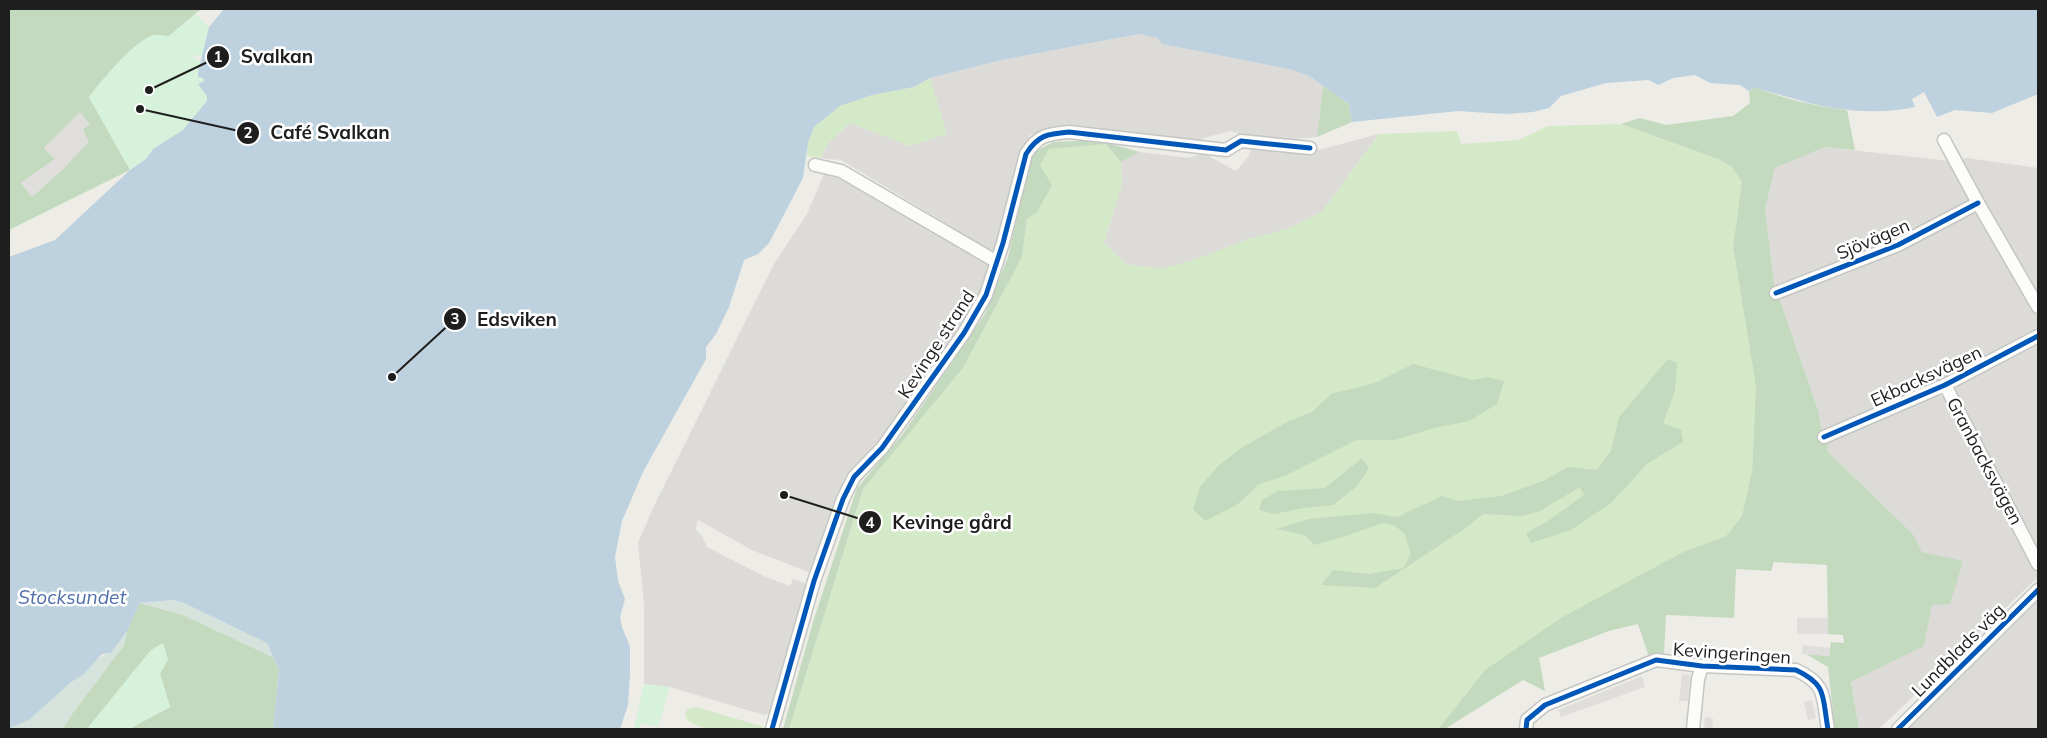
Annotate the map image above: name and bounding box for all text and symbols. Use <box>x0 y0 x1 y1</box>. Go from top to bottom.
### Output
callout: Svalkan <box>206 40 323 74</box>
text: Svalkan <box>241 44 313 68</box>
text: 1 <box>213 47 223 66</box>
callout: Café Svalkan <box>235 116 400 150</box>
text: Café Svalkan <box>270 120 390 144</box>
text: 2 <box>243 123 253 142</box>
street label: Sjövägen <box>1833 213 1913 265</box>
street label: Kevinge strand <box>892 286 980 402</box>
callout: Edsviken <box>442 302 567 336</box>
text: Edsviken <box>477 307 557 331</box>
text: 3 <box>450 309 460 328</box>
street label: Ekbacksvägen <box>1867 340 1985 412</box>
street label: Granbacksvägen <box>1942 393 2028 529</box>
callout: Kevinge gård <box>857 505 1022 539</box>
text: Kevinge gård <box>892 510 1012 534</box>
text: 4 <box>865 513 875 532</box>
water label: Stocksundet <box>18 585 127 609</box>
street label: Lundblads väg <box>1906 598 2010 702</box>
street label: Kevingeringen <box>1672 637 1792 669</box>

